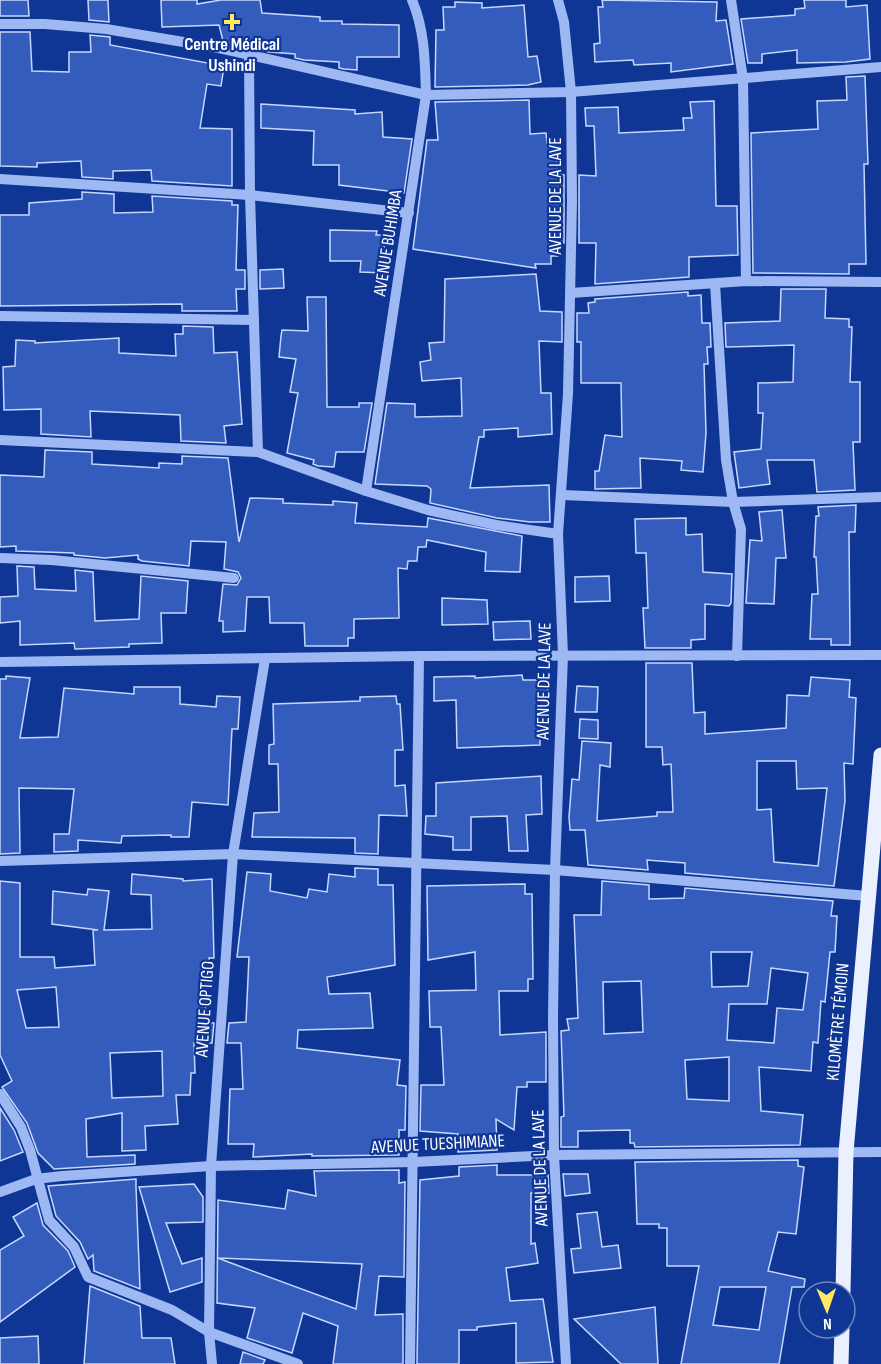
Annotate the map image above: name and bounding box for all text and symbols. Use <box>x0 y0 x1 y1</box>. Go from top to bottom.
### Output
marker: Centre Médical Ushindi <box>223 13 241 31</box>
place label: Centre Médical Ushindi <box>184 34 280 76</box>
street label: AVENUE DE LA LAVE <box>545 137 566 256</box>
street label: AVENUE BUHIMBA <box>369 188 407 299</box>
street label: AVENUE DE LA LAVE <box>532 622 556 741</box>
street label: AVENUE OPTIGO <box>191 960 219 1059</box>
street label: KILOMÈTRE TÉMOIN <box>822 962 854 1082</box>
street label: AVENUE DE LA LAVE <box>527 1109 553 1228</box>
street label: AVENUE TUESHIMIANE <box>370 1130 505 1158</box>
north arrow <box>797 1280 857 1340</box>
text: N <box>823 1314 832 1333</box>

